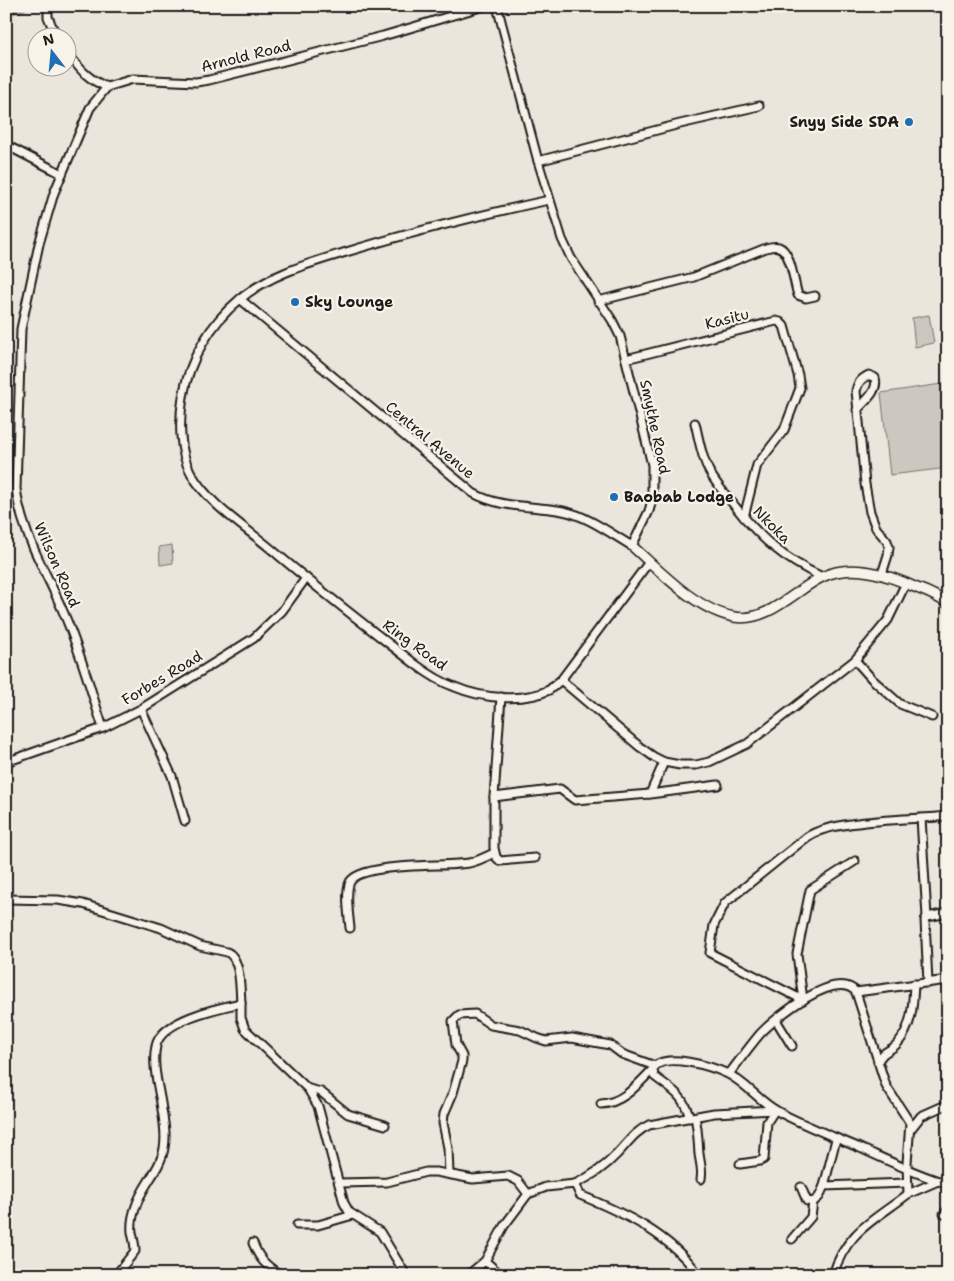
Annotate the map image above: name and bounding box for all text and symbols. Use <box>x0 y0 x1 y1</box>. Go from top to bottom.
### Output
north arrow <box>28 28 78 78</box>
text: N <box>41 29 56 50</box>
street label: Arnold Road <box>199 35 294 77</box>
place label: Snyy Side SDA <box>789 112 899 132</box>
marker: Snyy Side SDA <box>903 116 915 128</box>
place label: Sky Lounge <box>305 292 393 312</box>
marker: Sky Lounge <box>289 296 301 308</box>
street label: Kasitu <box>703 304 751 334</box>
street label: Smythe Road <box>635 378 675 477</box>
street label: Central Avenue <box>381 397 479 483</box>
place label: Baobab Lodge <box>624 487 734 507</box>
marker: Baobab Lodge <box>608 491 620 503</box>
street label: Nkoka <box>749 502 796 549</box>
street label: Wilson Road <box>29 519 85 611</box>
street label: Ring Road <box>379 615 452 676</box>
street label: Forbes Road <box>118 646 206 710</box>

